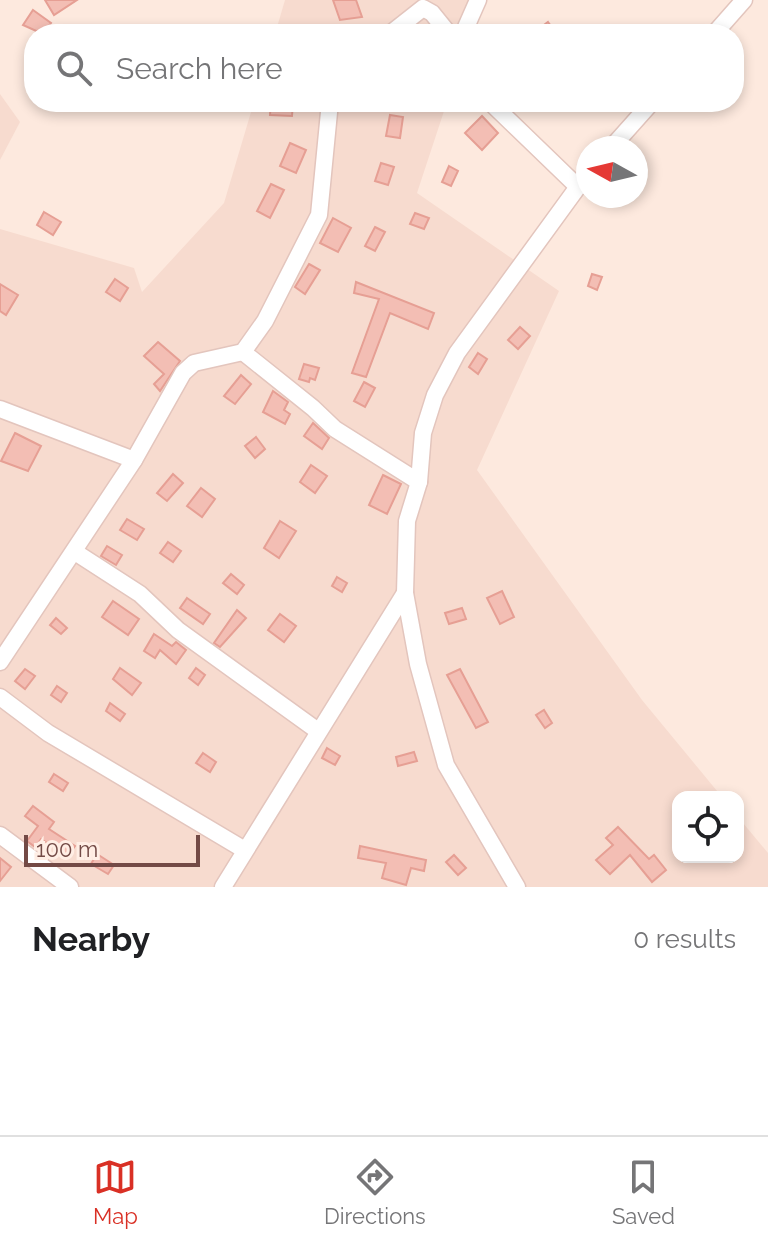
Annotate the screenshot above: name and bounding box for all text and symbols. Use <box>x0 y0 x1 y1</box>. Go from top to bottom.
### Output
search box <box>24 24 744 112</box>
icon: search <box>52 46 96 90</box>
text: Search here <box>116 51 283 86</box>
north arrow <box>576 136 648 208</box>
map controls <box>672 791 744 863</box>
button: locate <box>672 791 744 863</box>
scale bar <box>24 831 200 867</box>
text: 100 m <box>36 836 98 862</box>
text: Nearby <box>32 919 150 959</box>
text: 0 results <box>633 924 736 954</box>
tab: Map <box>93 1155 138 1229</box>
tab: Directions <box>324 1155 426 1229</box>
tab: Saved <box>612 1155 675 1229</box>

